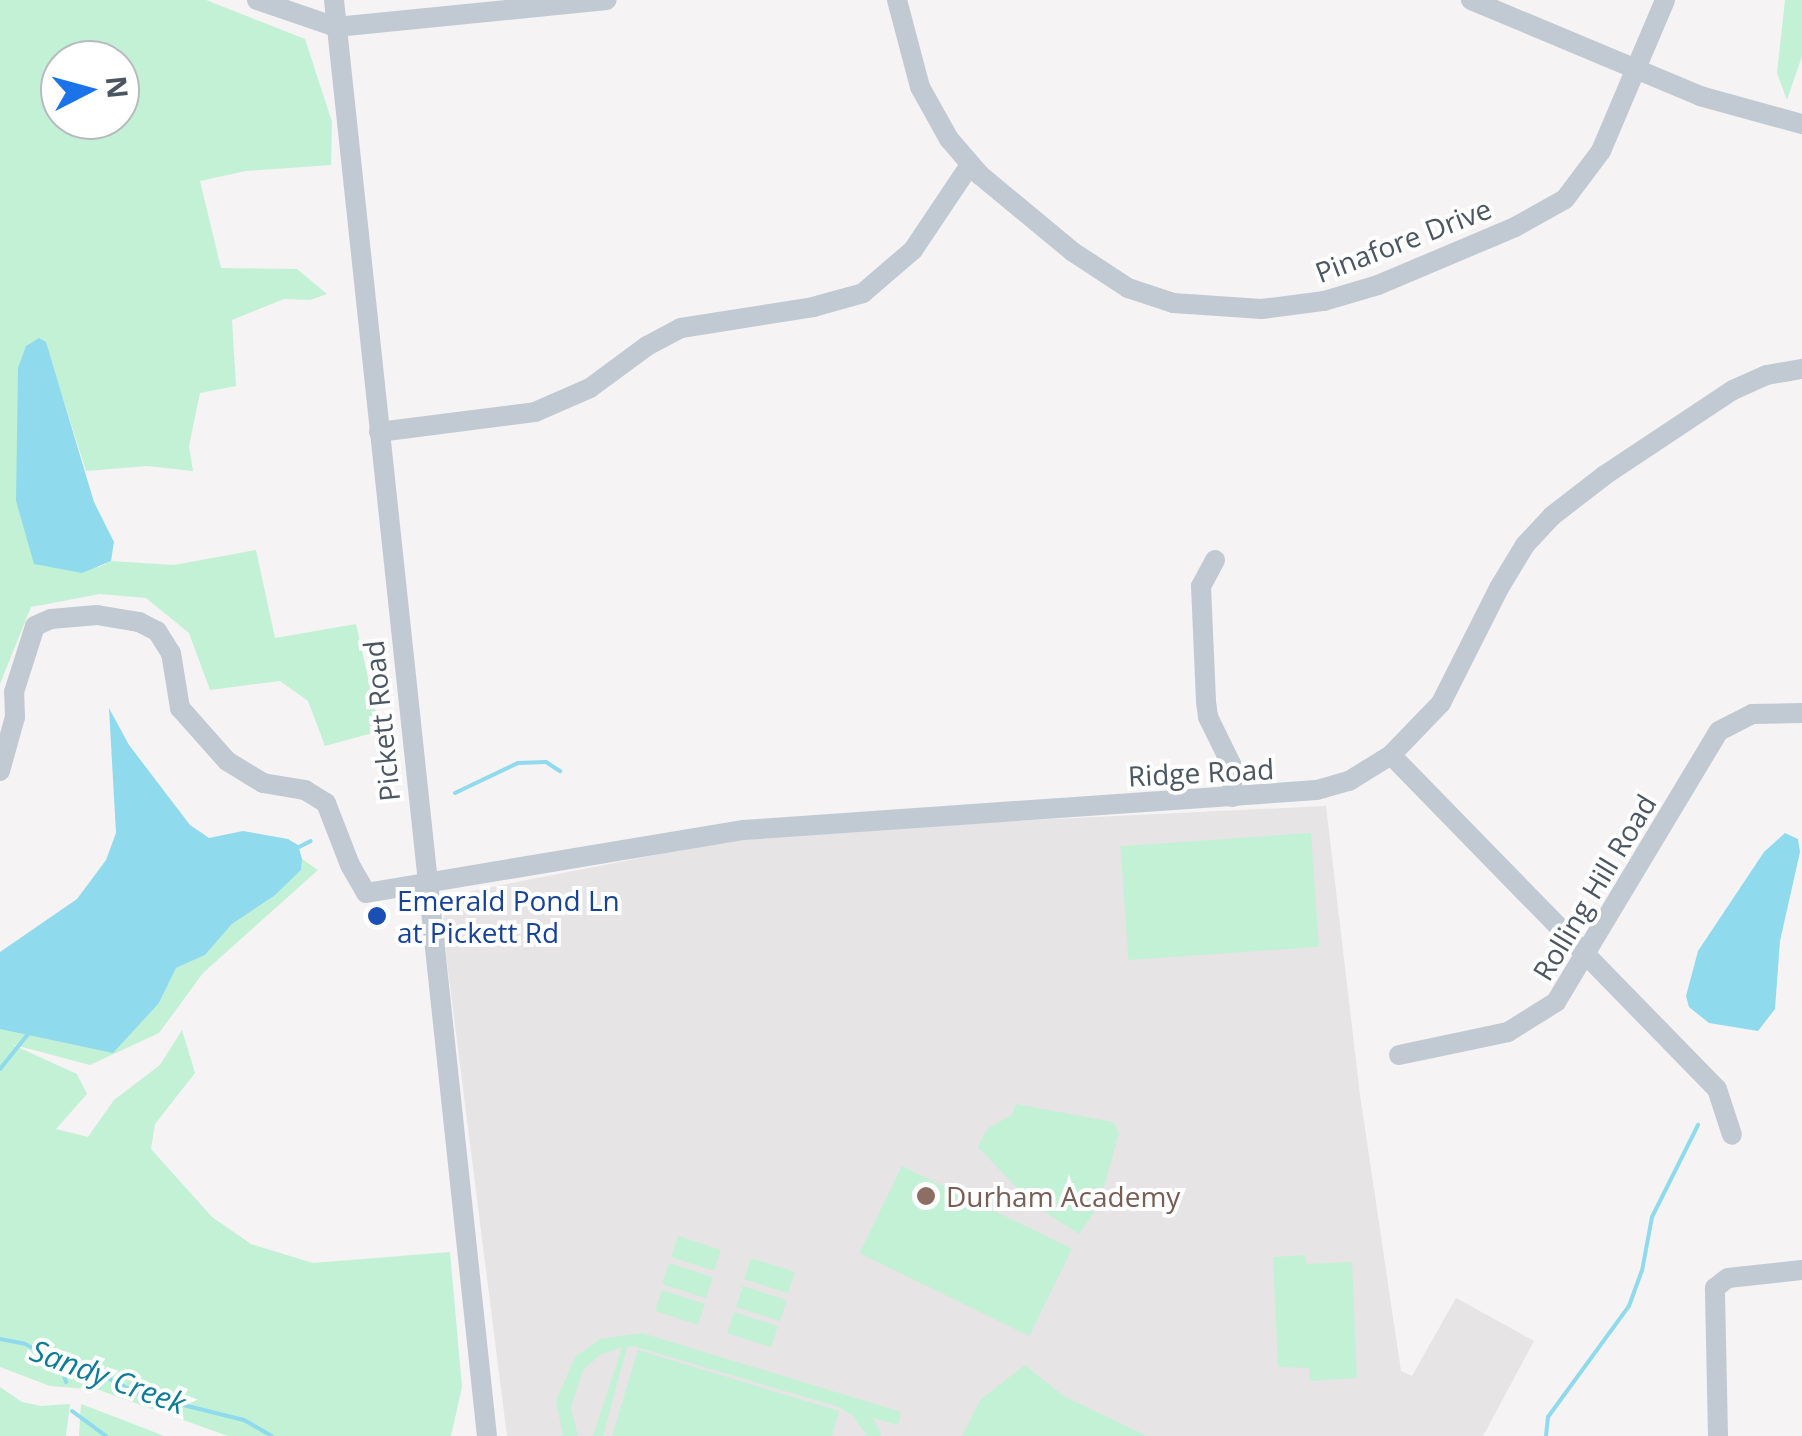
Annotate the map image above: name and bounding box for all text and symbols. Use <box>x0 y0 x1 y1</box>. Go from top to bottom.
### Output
north arrow <box>40 40 140 140</box>
text: N <box>98 74 138 100</box>
street label: Pinafore Drive <box>1310 191 1496 289</box>
street label: Pickett Road <box>356 639 406 803</box>
street label: Ridge Road <box>1127 751 1275 793</box>
street label: Rolling Hill Road <box>1525 788 1663 986</box>
place label: Emerald Pond Ln at Pickett Rd <box>397 883 620 949</box>
marker: Emerald Pond Ln at Pickett Rd <box>366 905 388 927</box>
place label: Durham Academy <box>946 1179 1180 1213</box>
marker: Durham Academy <box>915 1185 937 1207</box>
water label: Sandy Creek <box>26 1332 190 1422</box>

